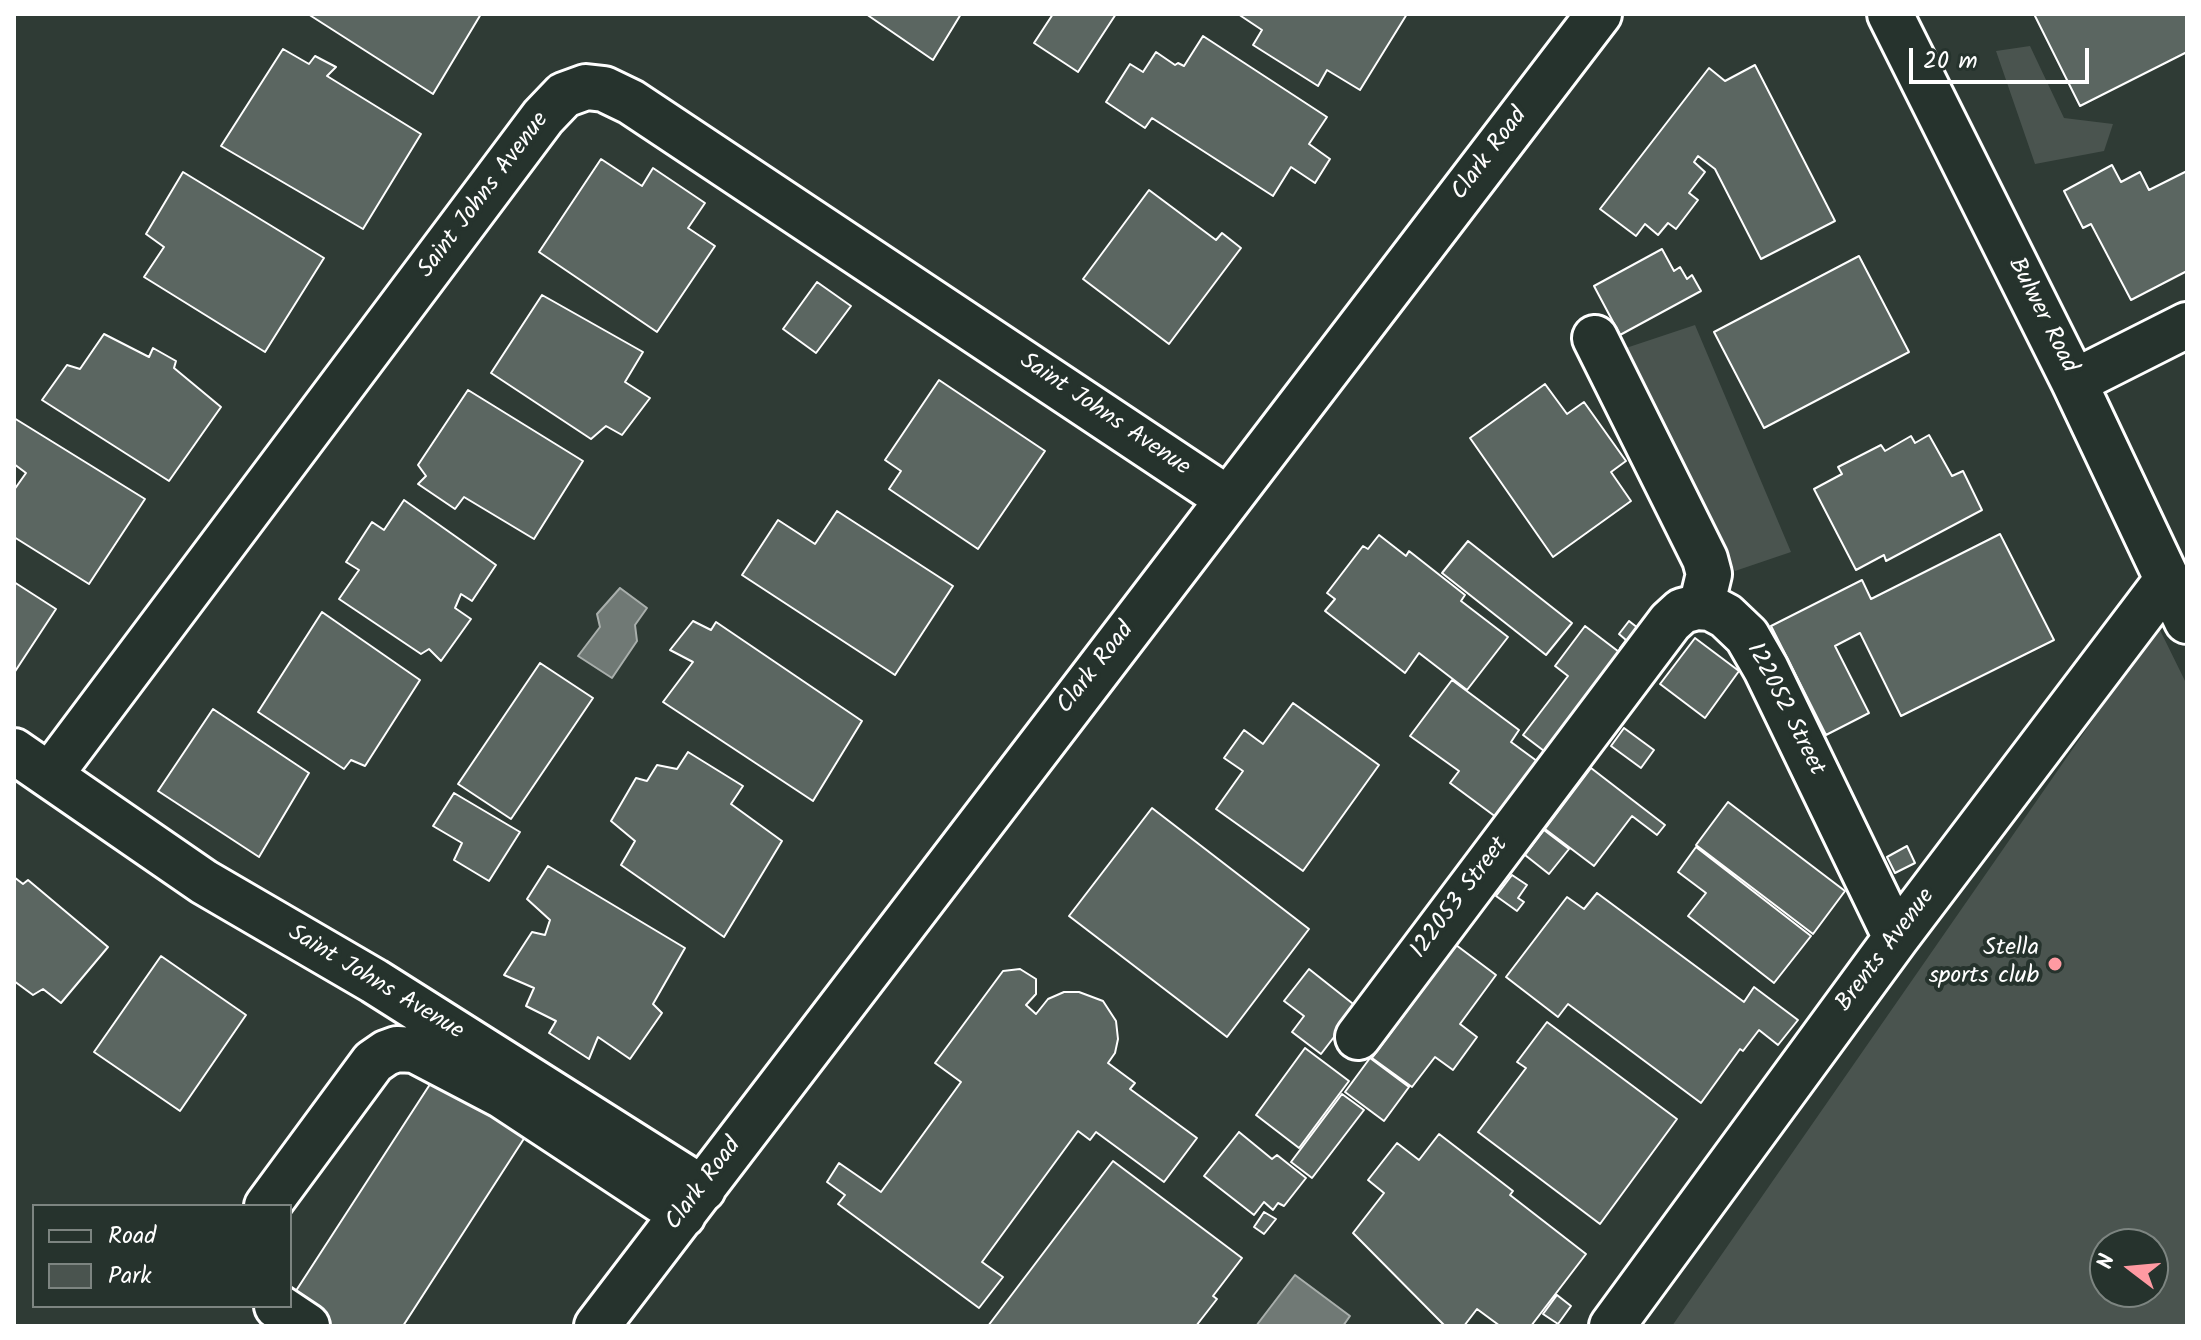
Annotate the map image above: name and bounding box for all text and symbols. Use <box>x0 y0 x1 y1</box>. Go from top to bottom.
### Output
scale bar <box>1913 32 2093 82</box>
text: 20 m <box>1923 42 1978 81</box>
street label: Clark Road <box>1447 103 1535 207</box>
street label: Saint Johns Avenue <box>413 108 557 284</box>
street label: Bulwer Road <box>2000 254 2082 378</box>
street label: Saint Johns Avenue <box>1013 348 1195 484</box>
street label: Clark Road <box>1052 617 1142 721</box>
street label: 122052 Street <box>1738 639 1830 781</box>
street label: 122053 Street <box>1406 833 1516 965</box>
street label: Brents Avenue <box>1831 884 1943 1018</box>
street label: Saint Johns Avenue <box>282 920 468 1048</box>
place label: Stella sports club <box>1929 936 2039 992</box>
marker: Stella sports club <box>2046 955 2064 973</box>
street label: Clark Road <box>661 1133 749 1237</box>
legend <box>32 1204 292 1308</box>
text: Road <box>108 1217 156 1256</box>
north arrow <box>2089 1228 2169 1308</box>
text: N <box>2089 1250 2126 1273</box>
text: Park <box>108 1257 152 1296</box>

